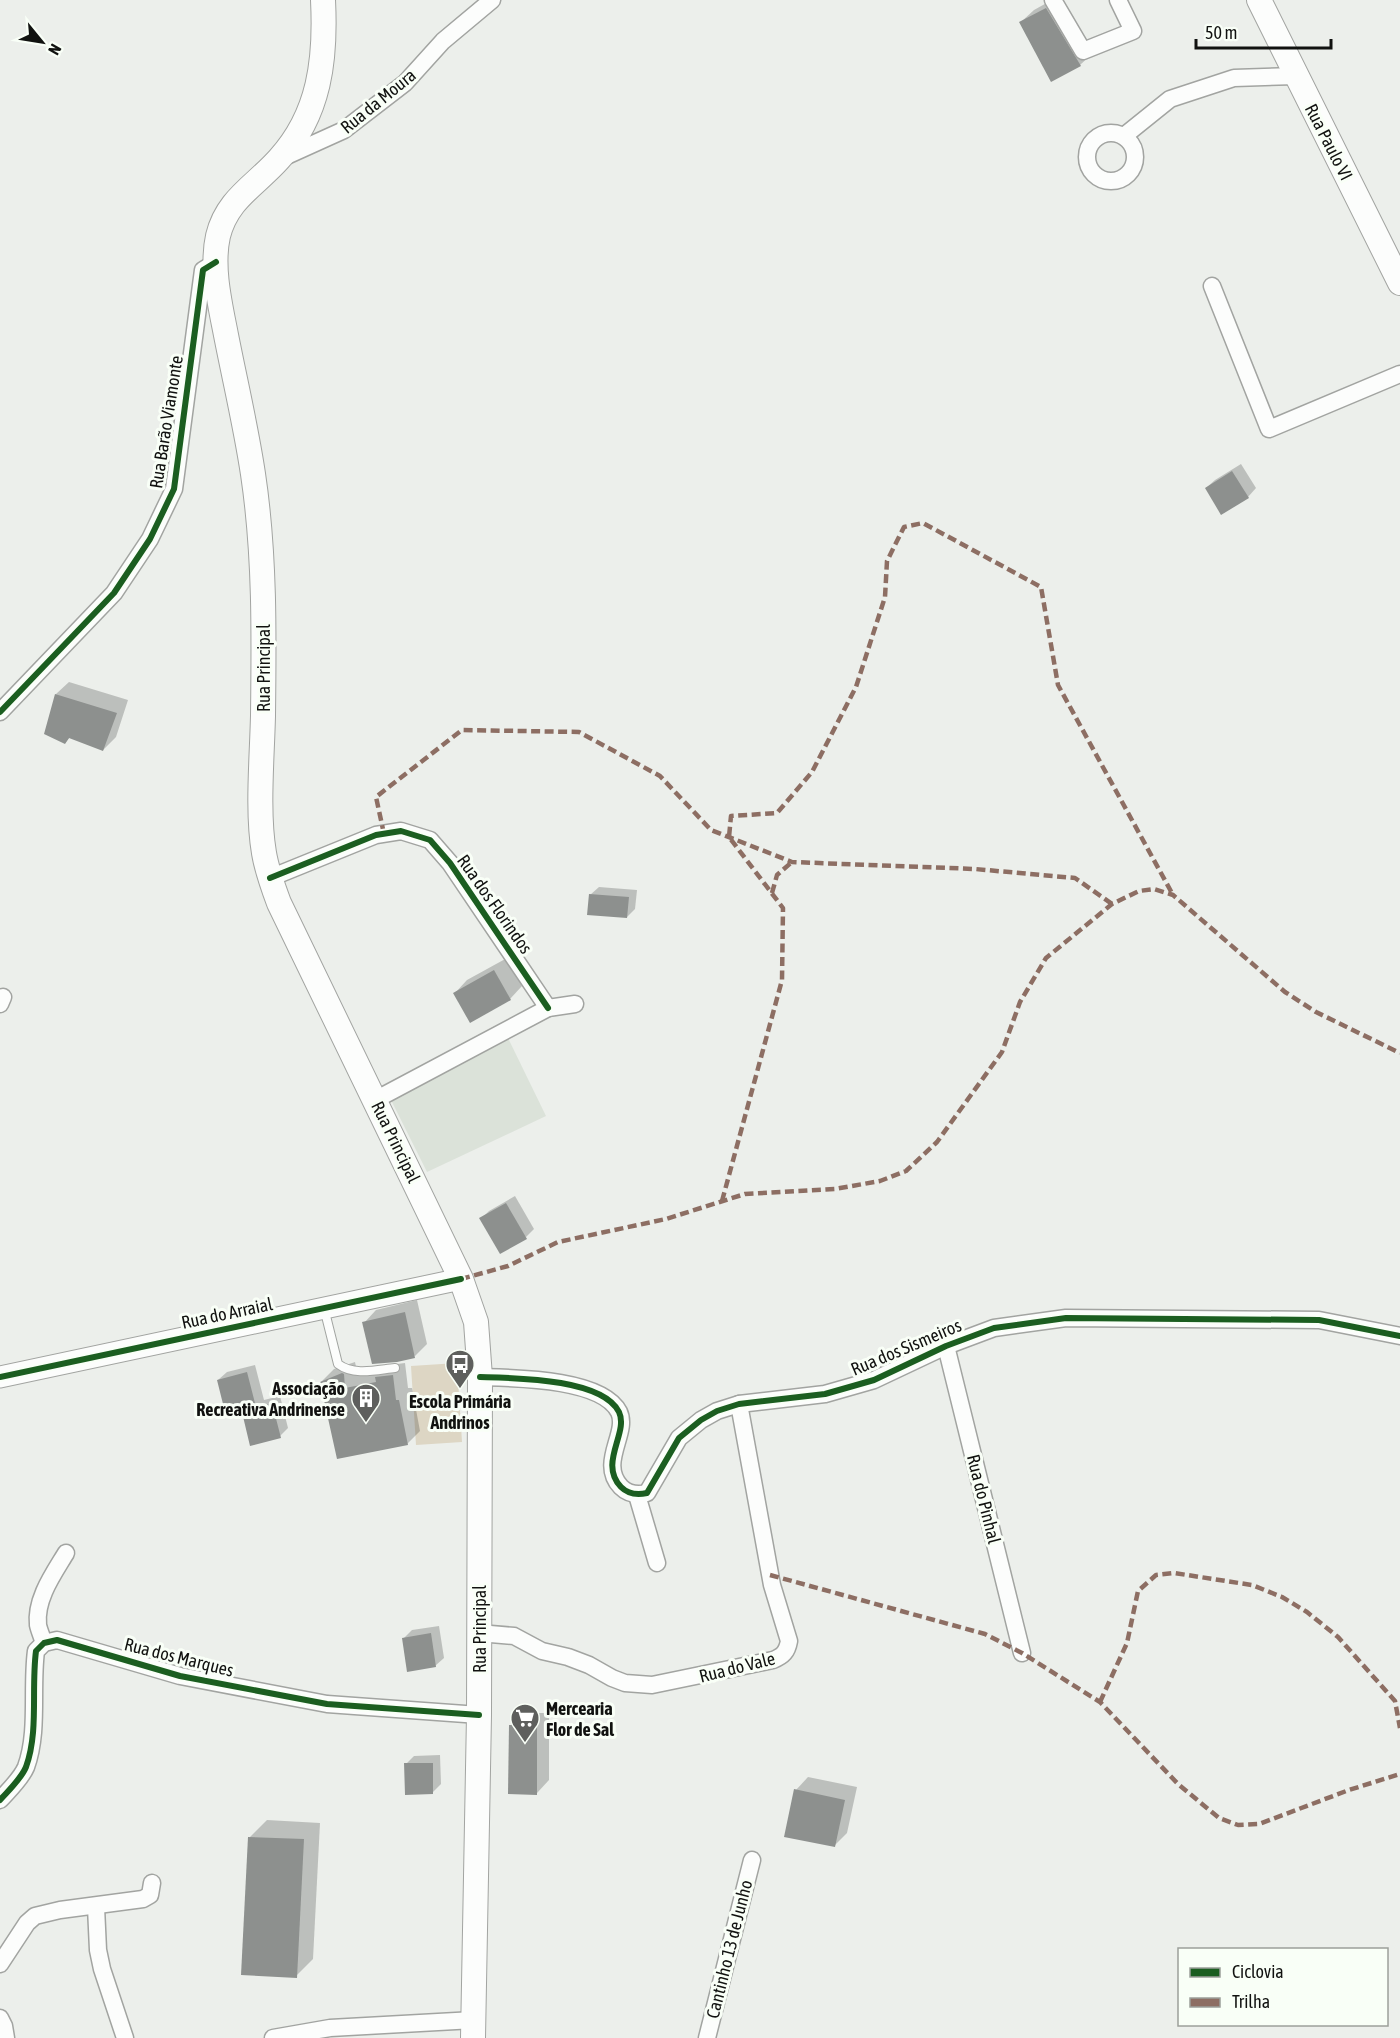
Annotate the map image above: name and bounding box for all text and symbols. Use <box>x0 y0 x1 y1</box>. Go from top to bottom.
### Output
north arrow <box>12 12 72 72</box>
scale bar <box>1196 12 1331 50</box>
text: 50 m <box>1205 22 1237 43</box>
text: N <box>45 41 65 58</box>
street label: Rua da Moura <box>336 64 420 138</box>
street label: Rua Paulo VI <box>1301 100 1357 184</box>
street label: Rua Barão Viamonte <box>145 354 187 490</box>
street label: Rua Principal <box>253 624 274 712</box>
street label: Rua dos Florindos <box>453 850 537 958</box>
street label: Rua Principal <box>367 1098 425 1186</box>
street label: Rua do Arraial <box>179 1293 275 1333</box>
street label: Rua dos Sismeiros <box>848 1314 964 1380</box>
bus stop icon: Escola Primária Andrinos <box>444 1348 476 1390</box>
place label: Associação Recreativa Andrinense <box>196 1378 345 1420</box>
building icon: Associação Recreativa Andrinense <box>350 1382 382 1424</box>
place label: Escola Primária Andrinos <box>409 1391 511 1433</box>
street label: Rua do Pinhal <box>963 1452 1005 1546</box>
street label: Rua Principal <box>469 1585 490 1673</box>
street label: Rua dos Marques <box>122 1633 236 1681</box>
street label: Rua do Vale <box>697 1647 777 1687</box>
place label: Mercearia Flor de Sal <box>546 1698 614 1740</box>
supermarket icon: Mercearia Flor de Sal <box>509 1702 541 1744</box>
street label: Cantinho 13 de Junho <box>702 1878 756 2020</box>
legend <box>1178 1948 1388 2026</box>
text: Ciclovia <box>1232 1961 1284 1982</box>
text: Trilha <box>1232 1991 1270 2012</box>

